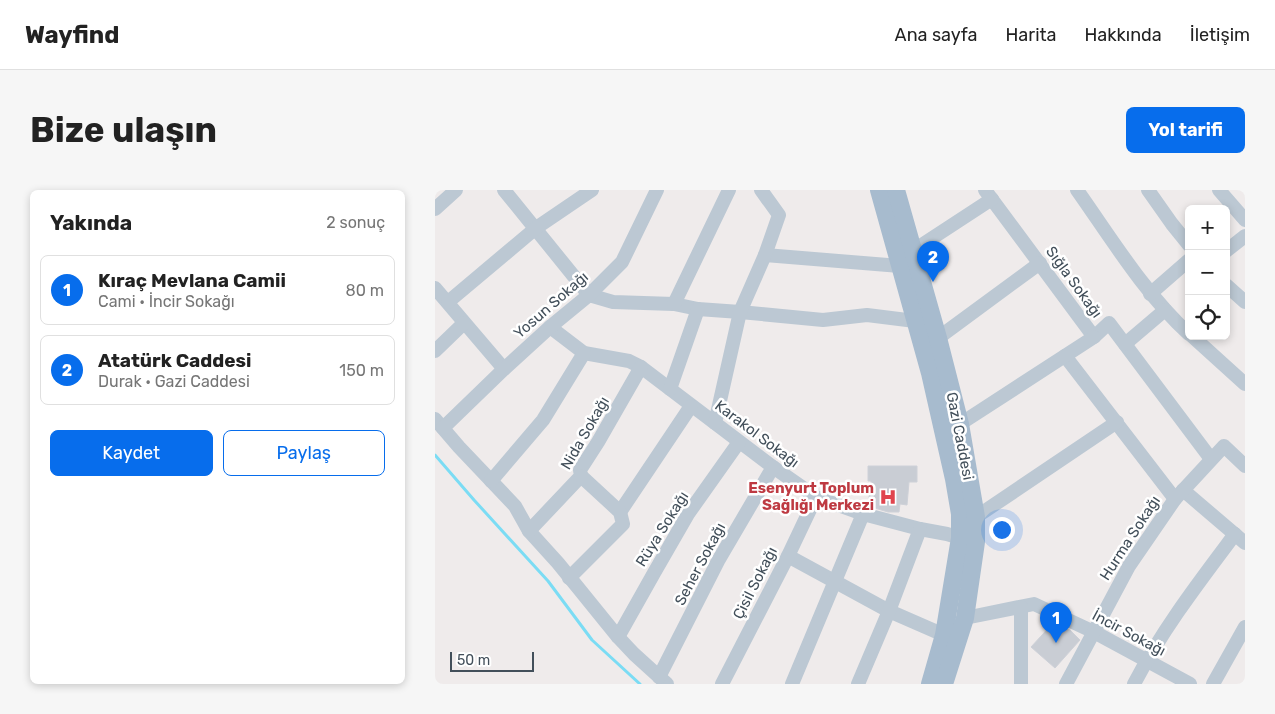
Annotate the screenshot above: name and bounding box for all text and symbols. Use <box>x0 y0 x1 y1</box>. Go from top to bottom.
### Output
text: Wayfind <box>25 21 119 49</box>
text: Ana sayfa <box>895 24 978 46</box>
text: Harita <box>1006 24 1056 46</box>
text: Hakkında <box>1084 24 1162 46</box>
text: İletişim <box>1190 24 1250 46</box>
button: Yol tarifi <box>1126 107 1245 153</box>
text: Bize ulaşın <box>30 109 217 151</box>
map controls <box>1185 205 1230 340</box>
button: + <box>1185 205 1230 250</box>
text: Yakında <box>50 210 132 235</box>
text: 2 sonuç <box>326 213 385 232</box>
pin: 2 <box>917 241 949 282</box>
street label: Sığla Sokağı <box>1042 243 1106 321</box>
button: − <box>1185 250 1230 295</box>
street label: Yosun Sokağı <box>510 268 592 342</box>
text: Kıraç Mevlana Camii <box>98 269 286 292</box>
text: 1 <box>63 281 71 300</box>
text: 80 m <box>346 281 384 300</box>
text: Cami · İncir Sokağı <box>98 292 235 311</box>
button: locate <box>1185 295 1230 340</box>
text: Atatürk Caddesi <box>98 349 251 372</box>
text: 2 <box>62 361 72 380</box>
text: 150 m <box>339 361 384 380</box>
text: Durak · Gazi Caddesi <box>98 372 250 391</box>
street label: Gazi Caddesi <box>943 390 977 482</box>
street label: Nida Sokağı <box>557 393 613 473</box>
street label: Karakol Sokağı <box>711 396 803 472</box>
button: Kaydet <box>50 430 213 476</box>
button: Paylaş <box>223 430 385 476</box>
place label: Esenyurt Toplum Sağlığı Merkezi <box>748 479 874 514</box>
hospital icon: Esenyurt Toplum Sağlığı Merkezi <box>878 487 898 507</box>
street label: Rüya Sokağı <box>632 488 692 570</box>
street label: Hurma Sokağı <box>1096 492 1164 584</box>
your location <box>989 517 1015 543</box>
street label: Seher Sokağı <box>671 520 729 608</box>
street label: Çisil Sokağı <box>729 544 781 622</box>
pin: 1 <box>1040 602 1072 643</box>
street label: İncir Sokağı <box>1089 606 1169 660</box>
scale bar <box>450 649 534 672</box>
text: 50 m <box>457 652 490 669</box>

